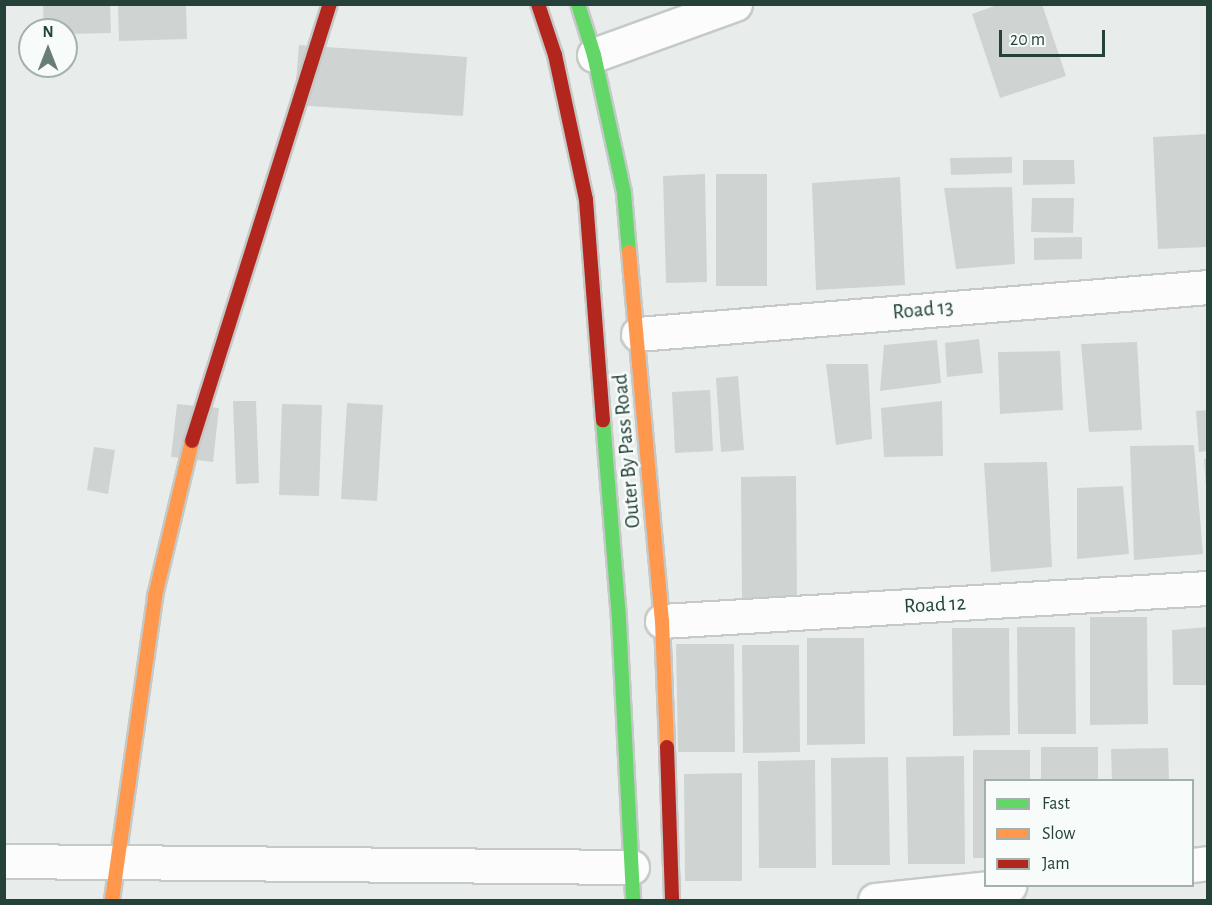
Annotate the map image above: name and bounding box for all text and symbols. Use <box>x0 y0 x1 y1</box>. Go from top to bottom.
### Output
north arrow <box>18 18 78 78</box>
scale bar <box>1002 18 1108 56</box>
text: N <box>42 24 54 40</box>
text: 20 m <box>1010 31 1045 49</box>
street label: Road 13 <box>891 295 955 325</box>
street label: Outer By Pass Road <box>608 373 646 529</box>
street label: Road 12 <box>903 591 967 619</box>
legend <box>984 779 1194 887</box>
text: Fast <box>1042 795 1070 813</box>
text: Slow <box>1042 825 1075 843</box>
text: Jam <box>1042 855 1070 873</box>

